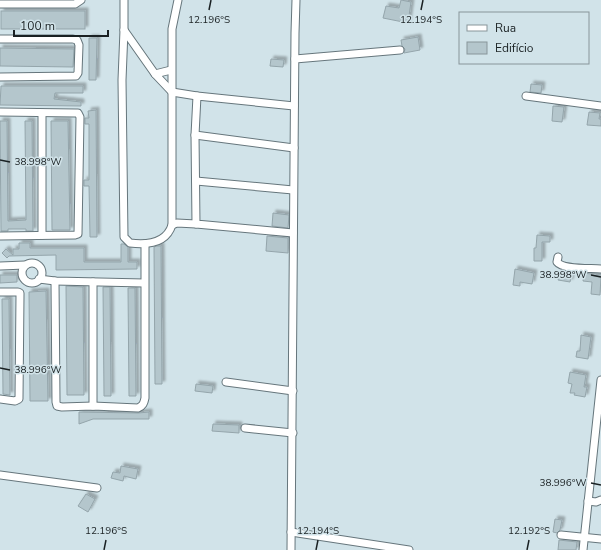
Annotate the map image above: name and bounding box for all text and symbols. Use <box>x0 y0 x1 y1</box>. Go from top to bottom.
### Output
scale bar <box>14 12 108 38</box>
legend <box>459 12 589 64</box>
text: 12.196°S <box>188 13 230 27</box>
text: 12.194°S <box>400 13 442 27</box>
text: 100 m <box>20 18 55 34</box>
text: Rua <box>495 20 516 36</box>
text: Edifício <box>495 40 534 56</box>
text: 38.998°W <box>14 155 62 169</box>
text: 38.998°W <box>539 268 587 282</box>
text: 38.996°W <box>14 363 62 377</box>
text: 38.996°W <box>539 476 587 490</box>
text: 12.196°S <box>85 524 127 538</box>
text: 12.194°S <box>297 524 339 538</box>
text: 12.192°S <box>508 524 550 538</box>

